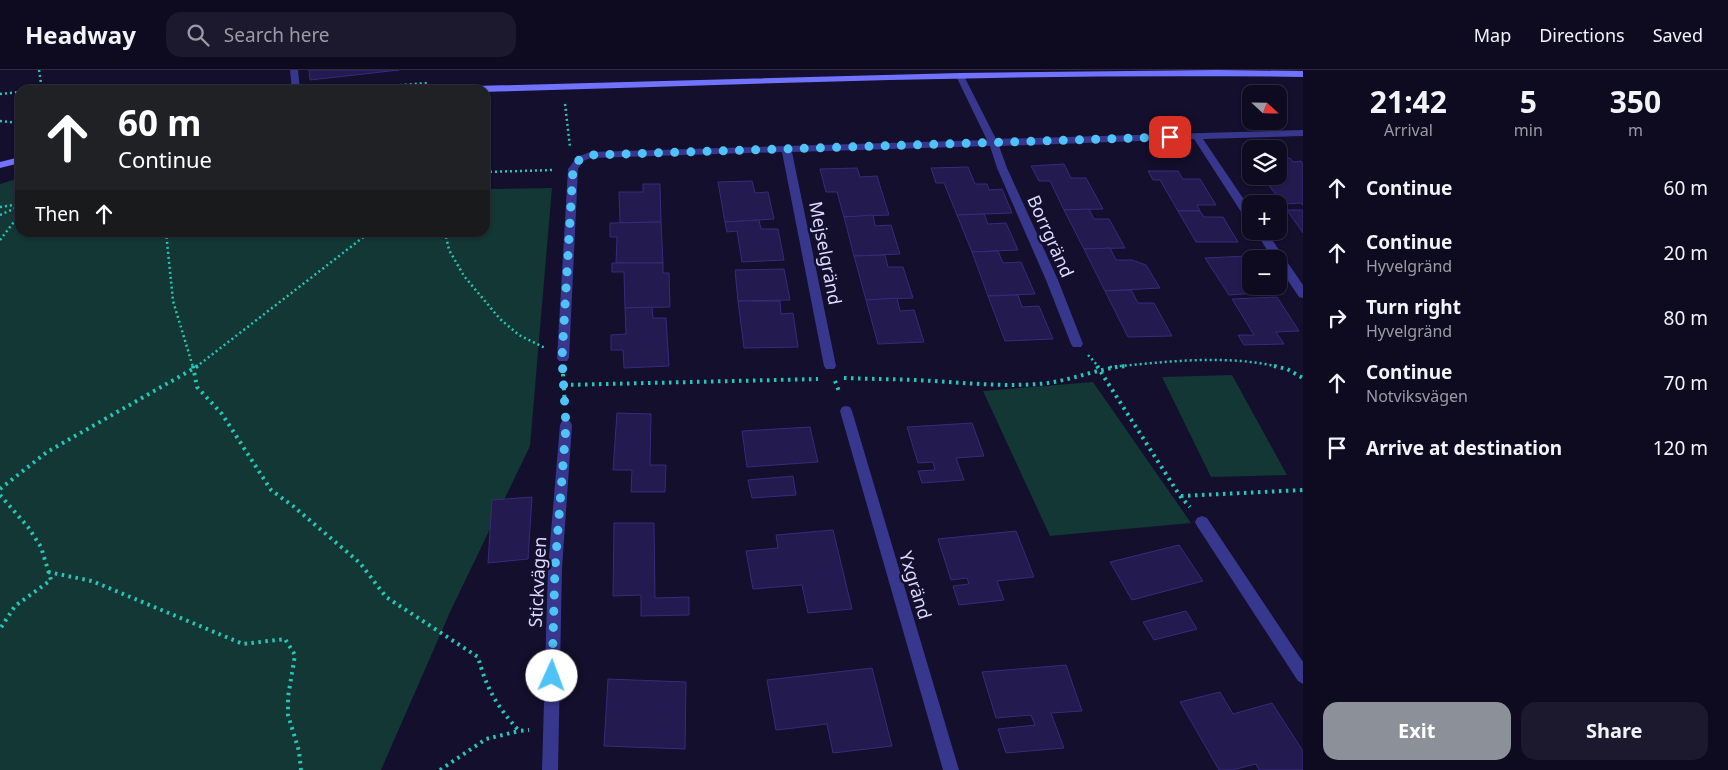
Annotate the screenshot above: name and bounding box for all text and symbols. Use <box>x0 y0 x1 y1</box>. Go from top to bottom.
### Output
search box <box>166 12 516 57</box>
text: Headway <box>25 18 136 51</box>
icon: search <box>184 21 212 49</box>
text: Search here <box>224 22 330 48</box>
text: Map <box>1474 23 1511 47</box>
text: Directions <box>1539 23 1625 47</box>
text: Saved <box>1653 23 1703 47</box>
text: 21:42 <box>1370 81 1447 122</box>
text: 5 <box>1520 81 1537 122</box>
text: 350 <box>1610 81 1661 122</box>
north arrow <box>1242 85 1288 130</box>
map controls <box>1242 85 1287 295</box>
text: 60 m <box>118 99 201 146</box>
icon: ahead <box>35 105 100 170</box>
pin <box>1149 116 1191 158</box>
text: Arrival <box>1384 119 1433 141</box>
text: min <box>1514 119 1543 141</box>
text: m <box>1628 119 1643 141</box>
icon: arrive <box>1156 123 1184 151</box>
button: layers <box>1242 140 1287 185</box>
text: Continue <box>118 144 212 174</box>
icon: ahead <box>1323 174 1351 202</box>
text: Continue <box>1366 175 1452 201</box>
text: 60 m <box>1664 175 1708 201</box>
street label: Borrgränd <box>1022 191 1080 281</box>
button: + <box>1242 195 1287 240</box>
street label: Mejselgränd <box>804 199 848 307</box>
icon: ahead <box>90 200 118 228</box>
text: Then <box>35 201 80 227</box>
text: Continue <box>1366 229 1452 255</box>
icon: ahead <box>1323 239 1351 267</box>
text: 20 m <box>1664 240 1708 266</box>
button: − <box>1242 250 1287 295</box>
text: Hyvelgränd <box>1366 255 1452 277</box>
text: Turn right <box>1366 294 1461 320</box>
icon: right <box>1323 304 1351 332</box>
text: 80 m <box>1664 305 1708 331</box>
text: Hyvelgränd <box>1366 320 1452 342</box>
text: Continue <box>1366 359 1452 385</box>
icon: ahead <box>1323 369 1351 397</box>
text: 70 m <box>1664 370 1708 396</box>
text: Notviksvägen <box>1366 385 1468 407</box>
icon: arrive <box>1323 434 1351 462</box>
text: Arrive at destination <box>1366 435 1562 461</box>
text: 120 m <box>1653 435 1708 461</box>
street label: Stickvägen <box>523 536 551 628</box>
street label: Yxgränd <box>894 548 938 622</box>
position arrow <box>525 649 577 701</box>
button: Exit <box>1323 702 1511 760</box>
button: Share <box>1521 702 1708 760</box>

